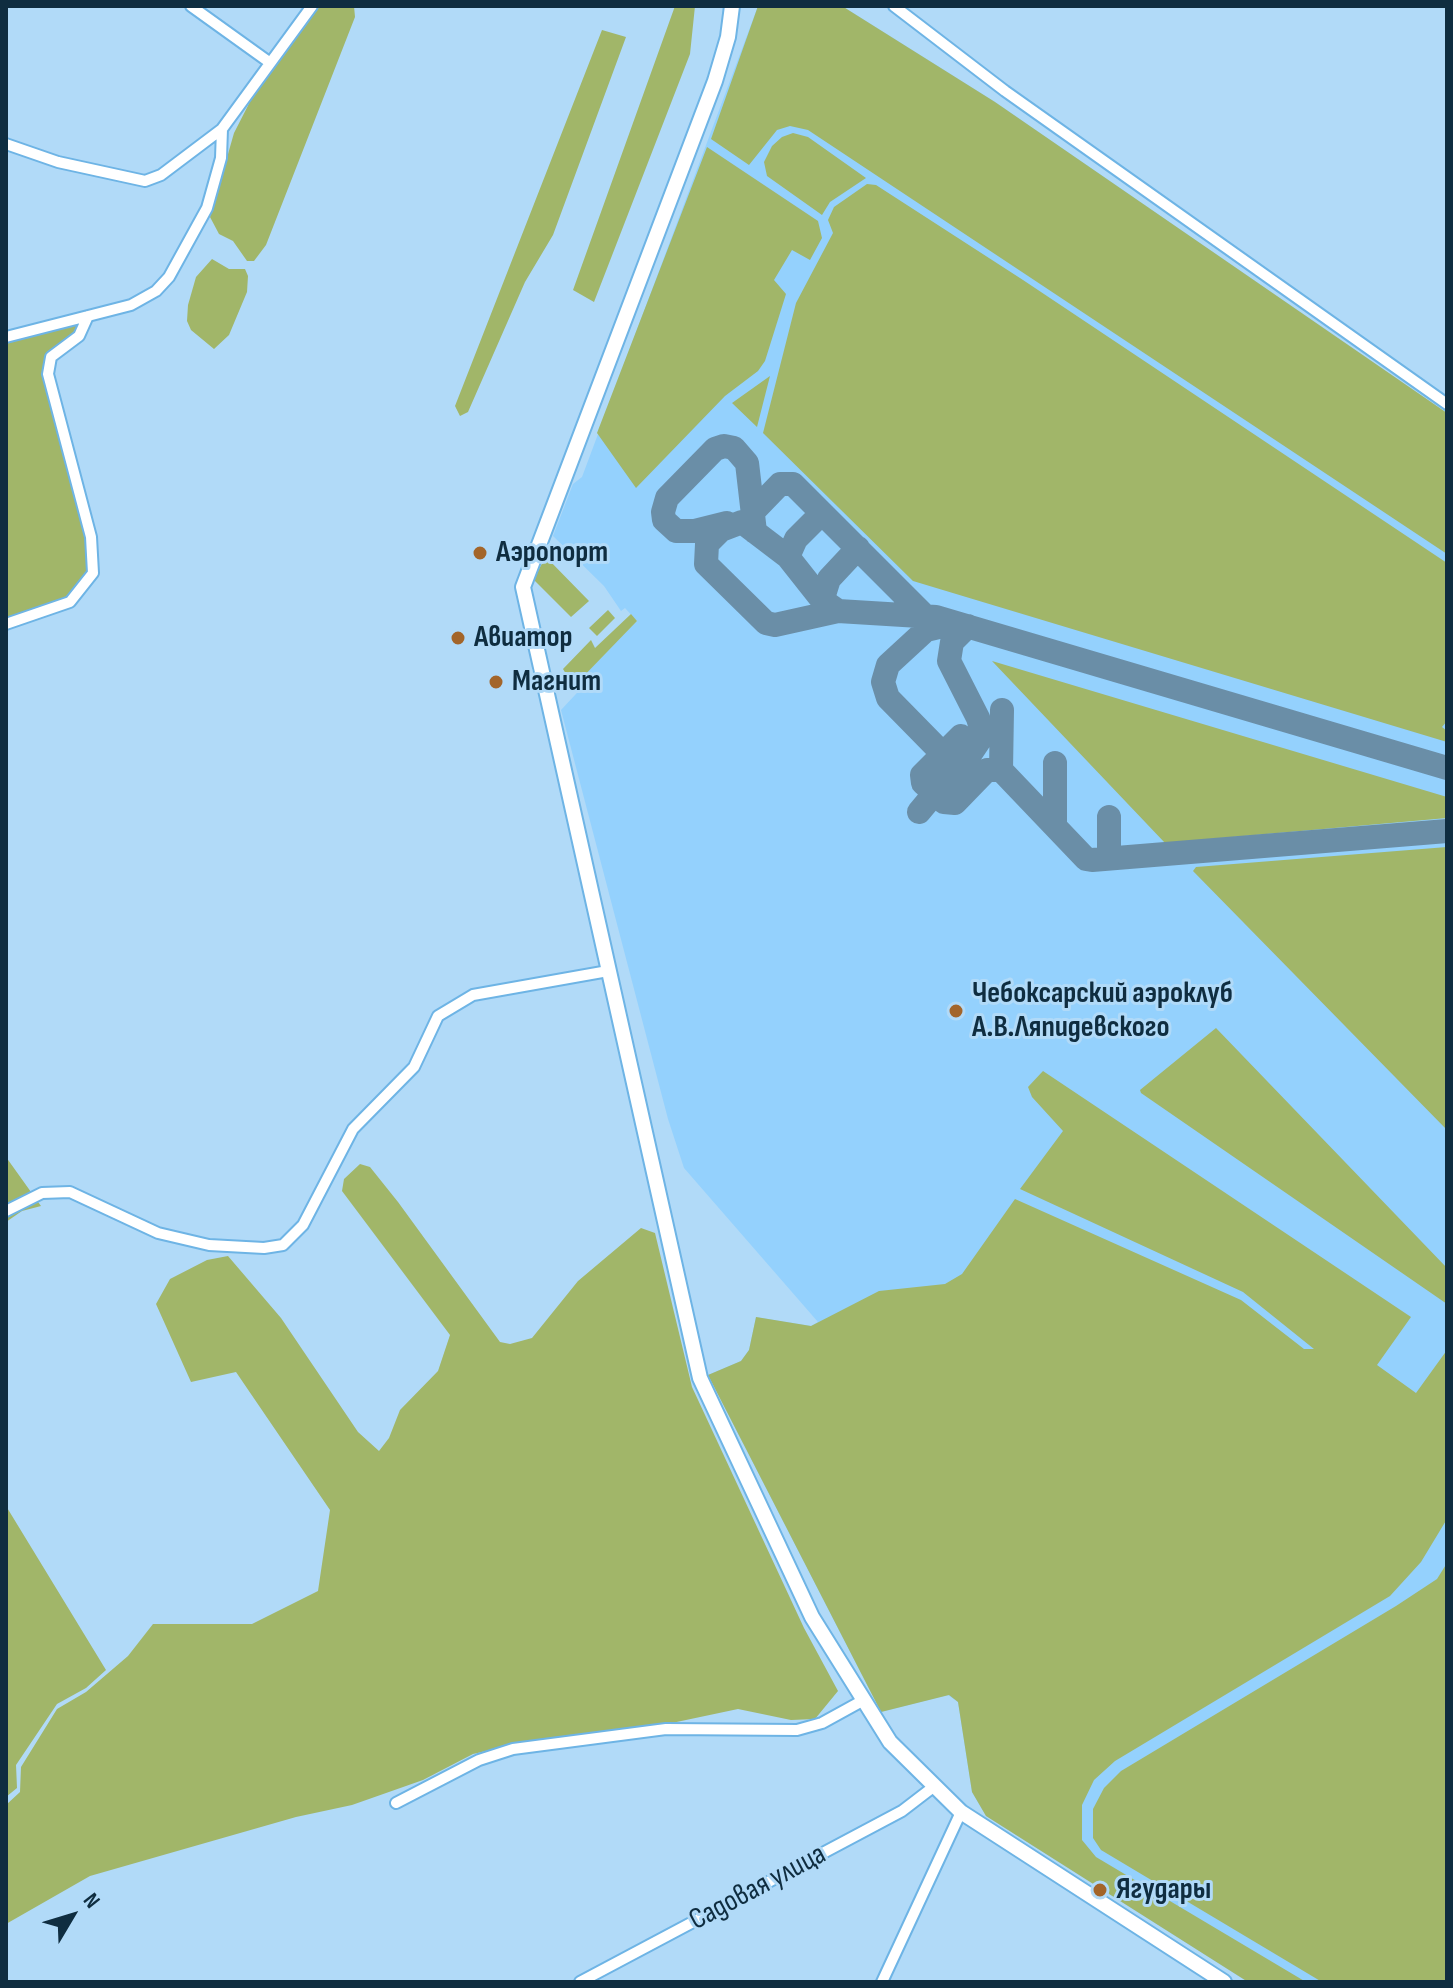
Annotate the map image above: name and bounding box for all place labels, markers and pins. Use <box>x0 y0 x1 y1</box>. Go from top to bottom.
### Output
place label: Аэропорт <box>496 535 608 571</box>
marker: Аэропорт <box>471 544 489 562</box>
place label: Авиатор <box>474 620 572 656</box>
marker: Авиатор <box>449 629 467 647</box>
place label: Магнит <box>512 664 601 700</box>
marker: Магнит <box>487 673 505 691</box>
place label: Чебоксарский аэроклуб А.В.Ляпидевского <box>972 976 1233 1046</box>
marker: Чебоксарский аэроклуб А.В.Ляпидевского <box>947 1002 965 1020</box>
place label: Ягудары <box>1116 1872 1211 1908</box>
marker: Ягудары <box>1091 1881 1109 1899</box>

